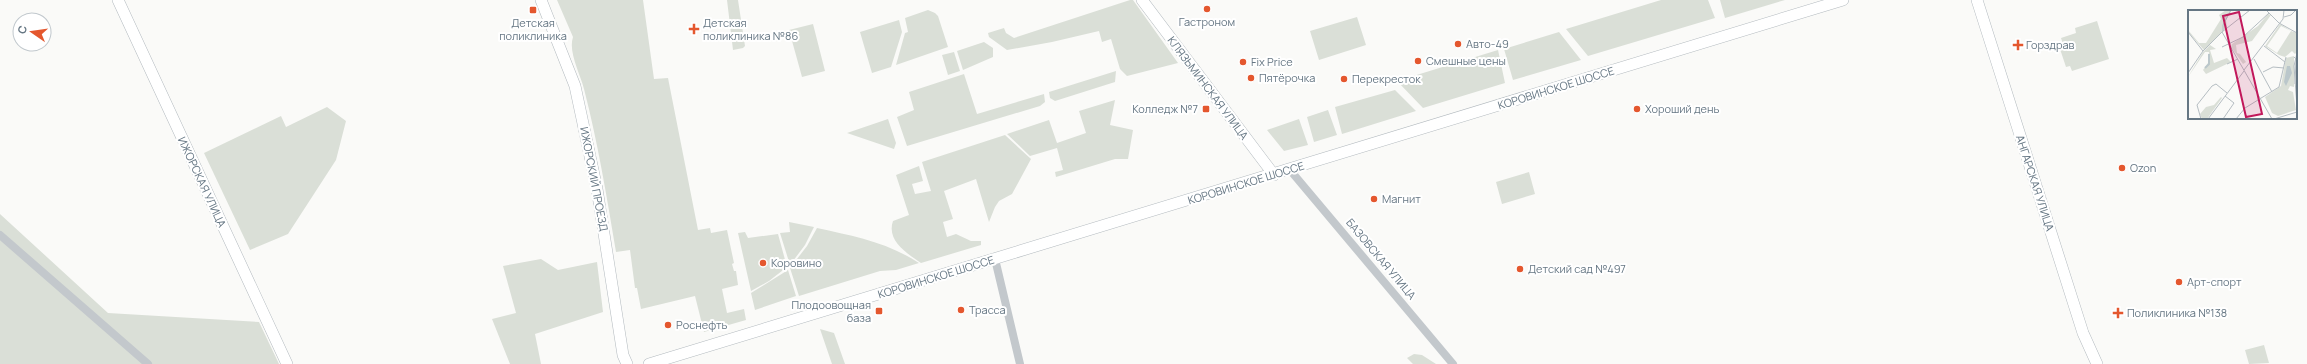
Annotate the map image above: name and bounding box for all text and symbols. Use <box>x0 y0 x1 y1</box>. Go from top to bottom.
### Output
marker: Гастроном <box>1202 4 1212 14</box>
marker: Детская поликлиника <box>528 5 538 15</box>
inset map <box>2188 10 2297 119</box>
north arrow <box>12 12 52 52</box>
place label: Гастроном <box>1179 14 1235 29</box>
place label: Детская поликлиника <box>499 15 567 43</box>
place label: Детская поликлиника №86 <box>703 15 798 43</box>
marker: Детская поликлиника №86 <box>688 23 700 35</box>
text: С <box>14 24 30 35</box>
street label: КЛЯЗЬМИНСКАЯ УЛИЦА <box>1165 33 1252 142</box>
place label: Авто-49 <box>1466 36 1509 51</box>
place label: Горздрав <box>2026 37 2075 52</box>
marker: Авто-49 <box>1453 39 1463 49</box>
marker: Горздрав <box>2013 40 2023 50</box>
place label: Смешные цены <box>1426 53 1506 68</box>
place label: Fix Price <box>1251 54 1293 69</box>
marker: Смешные цены <box>1413 56 1423 66</box>
marker: Fix Price <box>1238 57 1248 67</box>
street label: КОРОВИНСКОЕ ШОССЕ <box>1496 63 1616 112</box>
place label: Пятёрочка <box>1259 70 1315 85</box>
place label: Перекресток <box>1352 71 1421 86</box>
marker: Пятёрочка <box>1246 73 1256 83</box>
marker: Перекресток <box>1339 74 1349 84</box>
place label: Колледж №7 <box>1132 101 1198 116</box>
place label: Хороший день <box>1645 101 1720 116</box>
marker: Колледж №7 <box>1201 104 1211 114</box>
marker: Хороший день <box>1632 104 1642 114</box>
street label: ИЖОРСКИЙ ПРОЕЗД <box>577 125 612 232</box>
street label: АНГАРСКАЯ УЛИЦА <box>2013 133 2058 233</box>
street label: ИЖОРСКАЯ УЛИЦА <box>175 134 230 229</box>
street label: КОРОВИНСКОЕ ШОССЕ <box>1186 158 1306 207</box>
place label: Ozon <box>2130 160 2156 175</box>
marker: Ozon <box>2117 163 2127 173</box>
place label: Магнит <box>1382 191 1421 206</box>
marker: Магнит <box>1369 194 1379 204</box>
street label: БАЗОВСКАЯ УЛИЦА <box>1343 215 1420 302</box>
street label: КОРОВИНСКОЕ ШОССЕ <box>876 252 996 301</box>
place label: Коровино <box>771 255 822 270</box>
marker: Коровино <box>758 258 768 268</box>
place label: Детский сад №497 <box>1528 261 1626 276</box>
marker: Детский сад №497 <box>1515 264 1525 274</box>
place label: Арт-спорт <box>2187 274 2242 289</box>
marker: Арт-спорт <box>2174 277 2184 287</box>
place label: Плодоовощная база <box>791 297 871 325</box>
place label: Трасса <box>969 302 1006 317</box>
marker: Трасса <box>956 305 966 315</box>
place label: Поликлиника №138 <box>2127 305 2227 320</box>
marker: Плодоовощная база <box>874 306 884 316</box>
marker: Поликлиника №138 <box>2112 307 2124 319</box>
place label: Роснефть <box>676 317 728 332</box>
marker: Роснефть <box>663 320 673 330</box>

